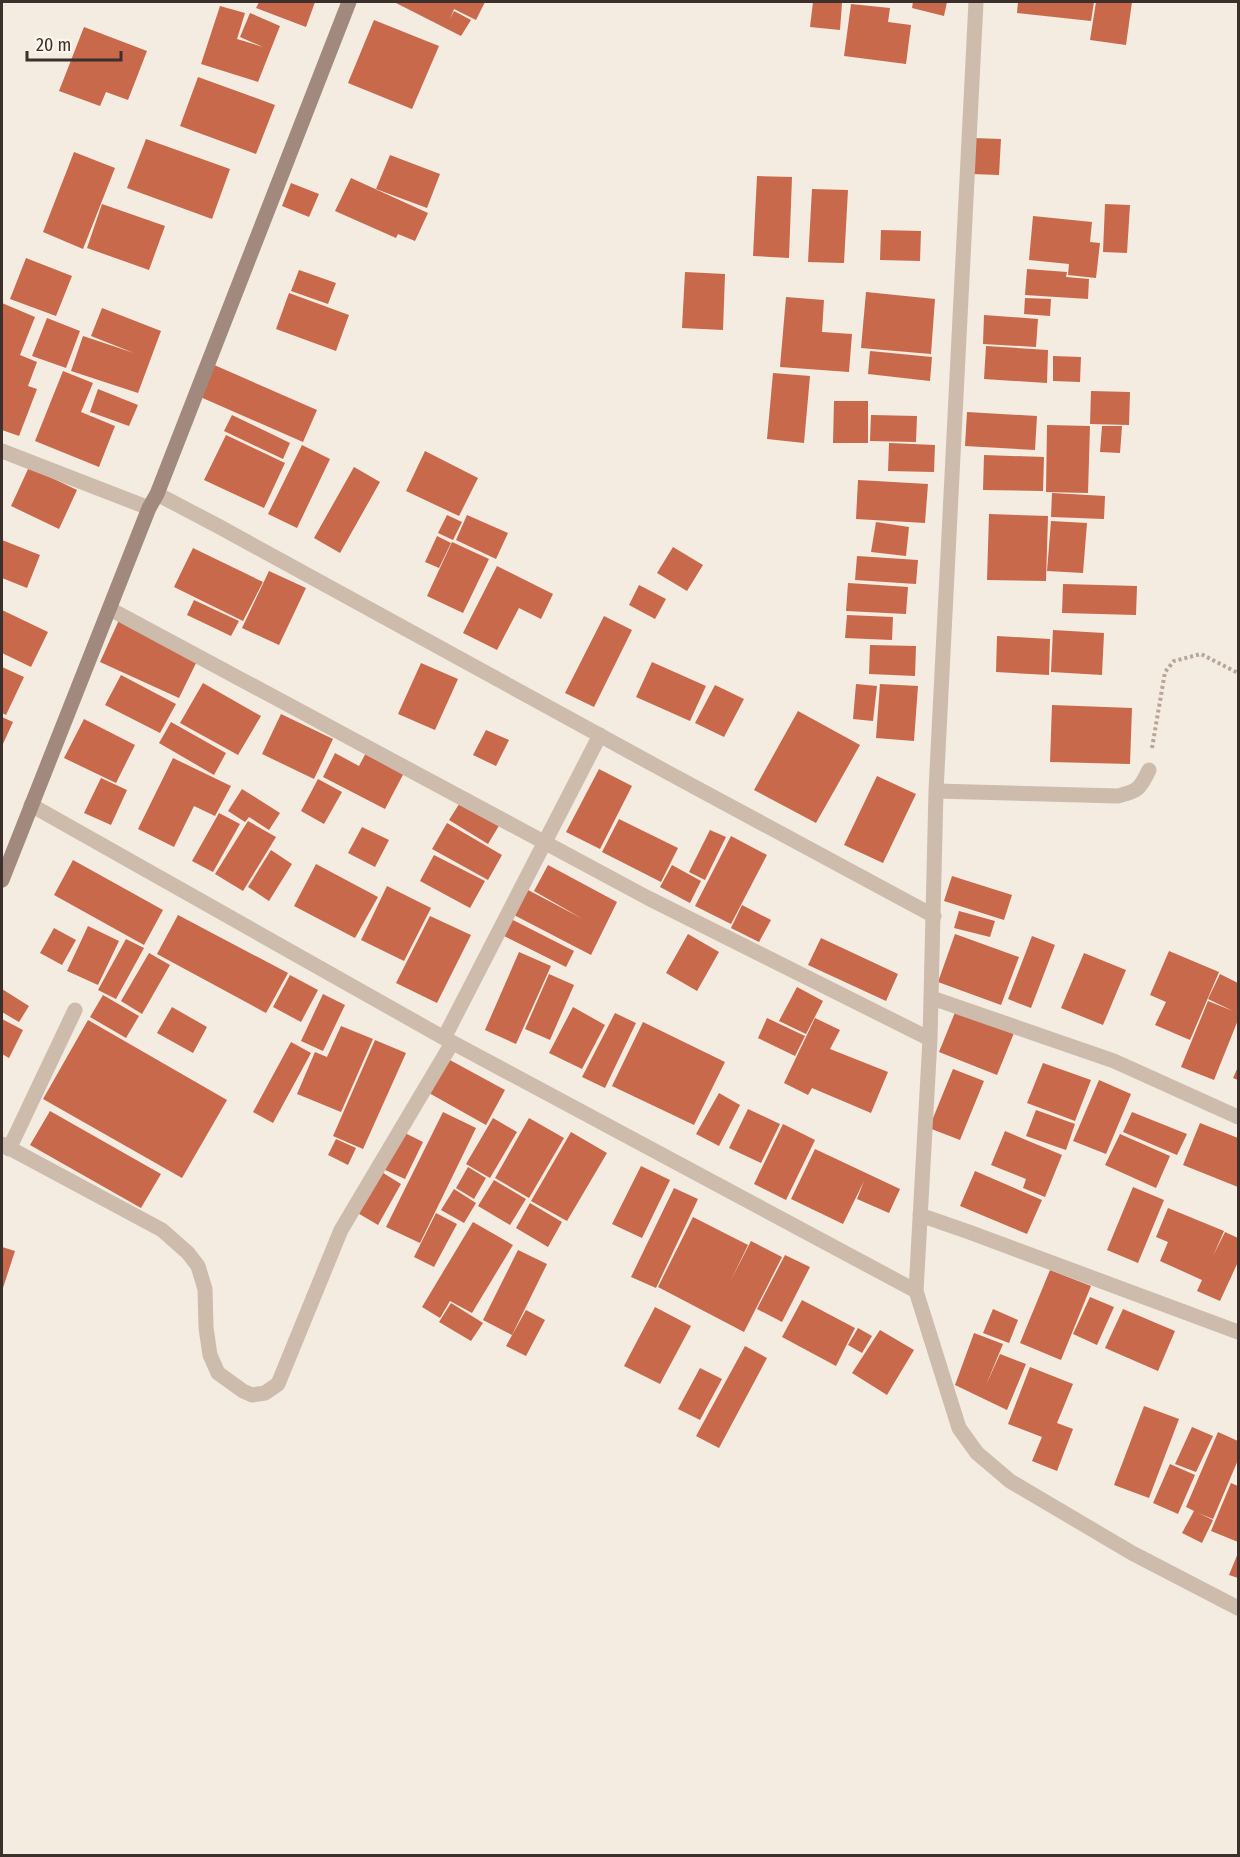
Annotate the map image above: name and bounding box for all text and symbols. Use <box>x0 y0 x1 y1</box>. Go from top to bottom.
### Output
scale bar <box>27 24 122 62</box>
text: 20 m <box>36 34 71 56</box>

